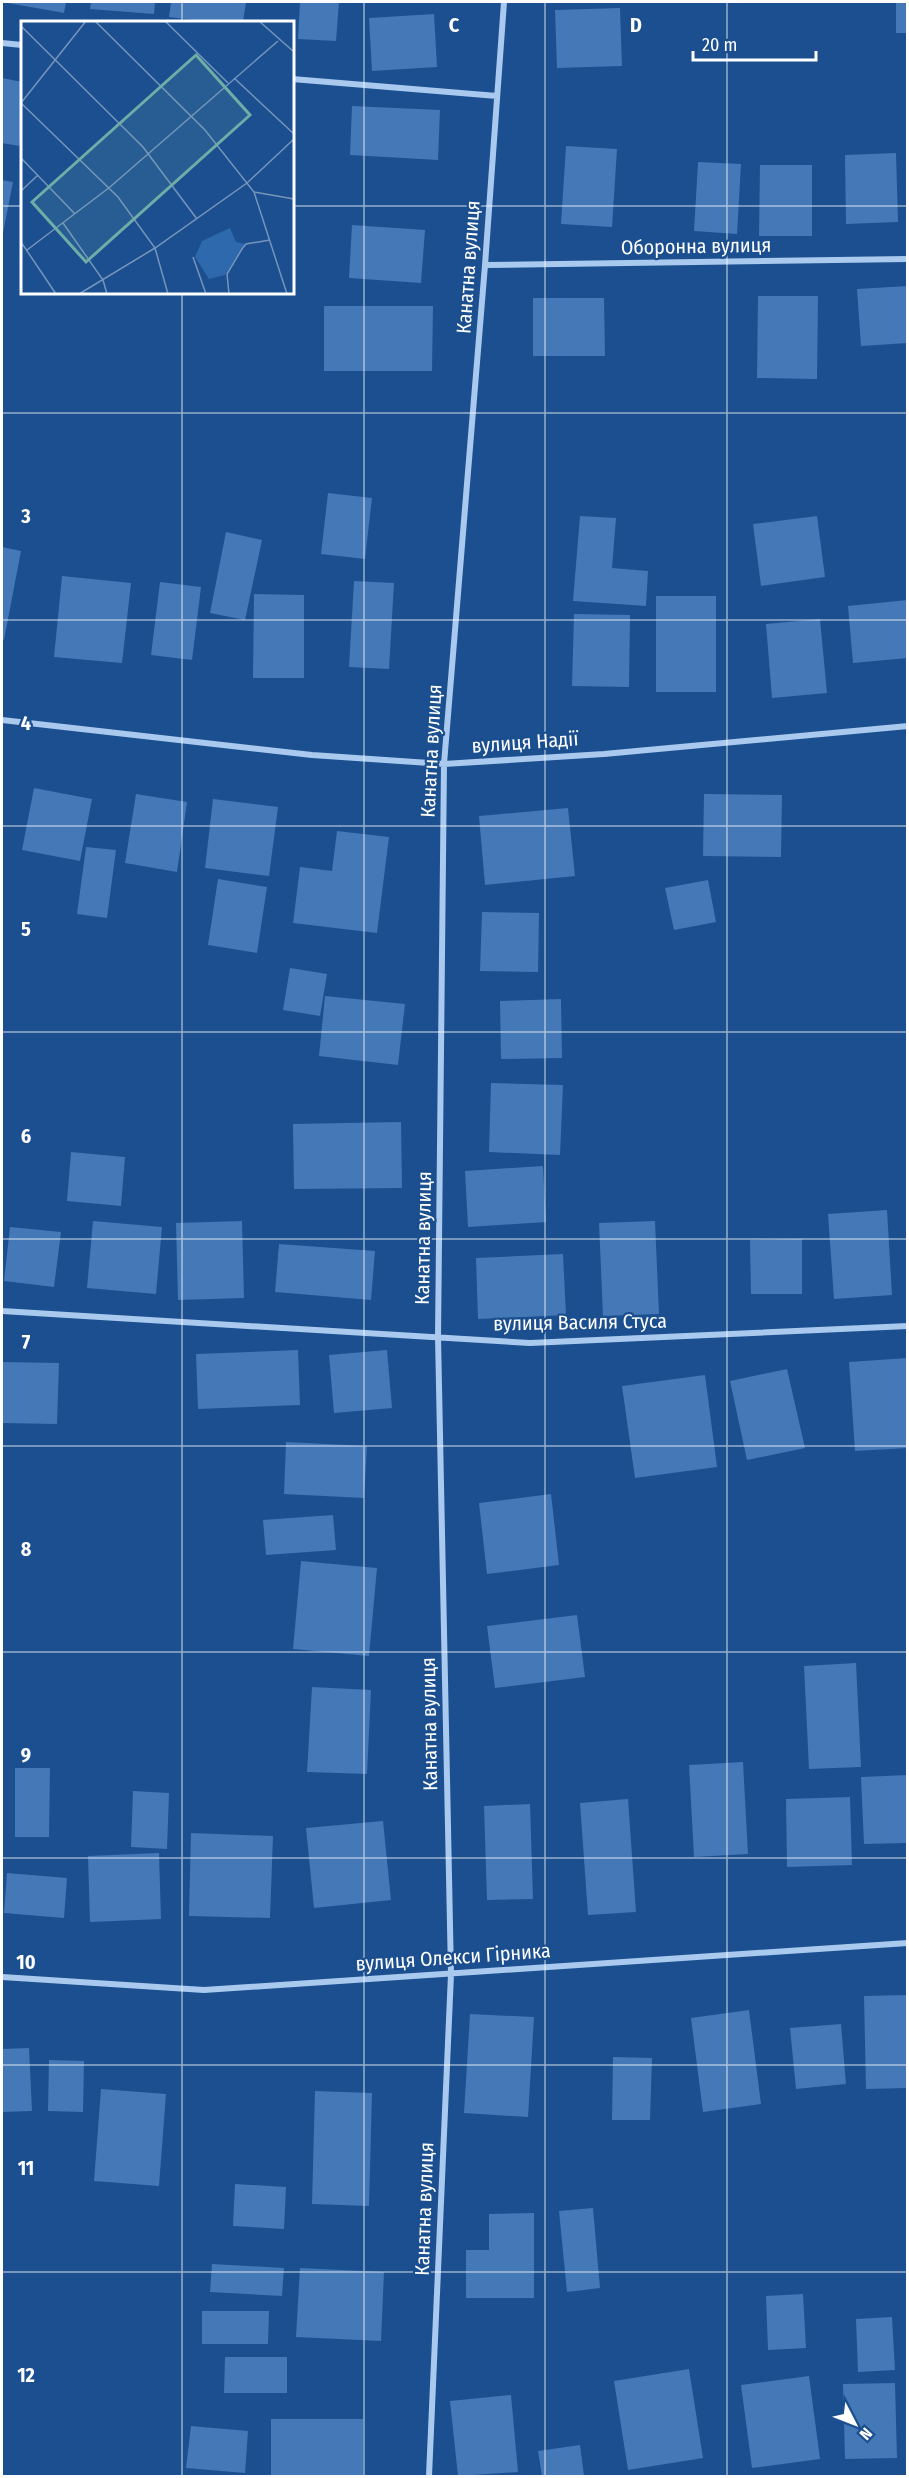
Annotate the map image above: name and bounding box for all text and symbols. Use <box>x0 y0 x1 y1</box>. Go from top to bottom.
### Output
text: C <box>449 13 460 37</box>
text: D <box>630 13 642 37</box>
inset map <box>21 21 294 294</box>
scale bar <box>693 24 816 62</box>
text: 20 m <box>702 34 737 56</box>
street label: Канатна вулиця <box>451 199 485 335</box>
street label: Оборонна вулиця <box>621 233 771 259</box>
text: 3 <box>20 504 31 528</box>
street label: Канатна вулиця <box>416 684 446 818</box>
text: 4 <box>21 711 31 735</box>
street label: вулиця Надії <box>471 726 580 758</box>
text: 5 <box>21 917 31 941</box>
text: 6 <box>21 1124 31 1148</box>
street label: Канатна вулиця <box>410 1171 436 1305</box>
street label: вулиця Василя Стуса <box>493 1308 667 1336</box>
text: 7 <box>22 1330 31 1354</box>
text: 8 <box>21 1537 32 1561</box>
street label: Канатна вулиця <box>416 1657 442 1791</box>
text: 9 <box>21 1743 31 1767</box>
street label: вулиця Олекси Гірника <box>355 1938 551 1976</box>
text: 10 <box>16 1950 36 1974</box>
street label: Канатна вулиця <box>410 2142 438 2276</box>
text: 11 <box>18 2156 34 2180</box>
text: 12 <box>17 2363 35 2387</box>
north arrow <box>825 2394 885 2454</box>
text: N <box>856 2424 876 2444</box>

